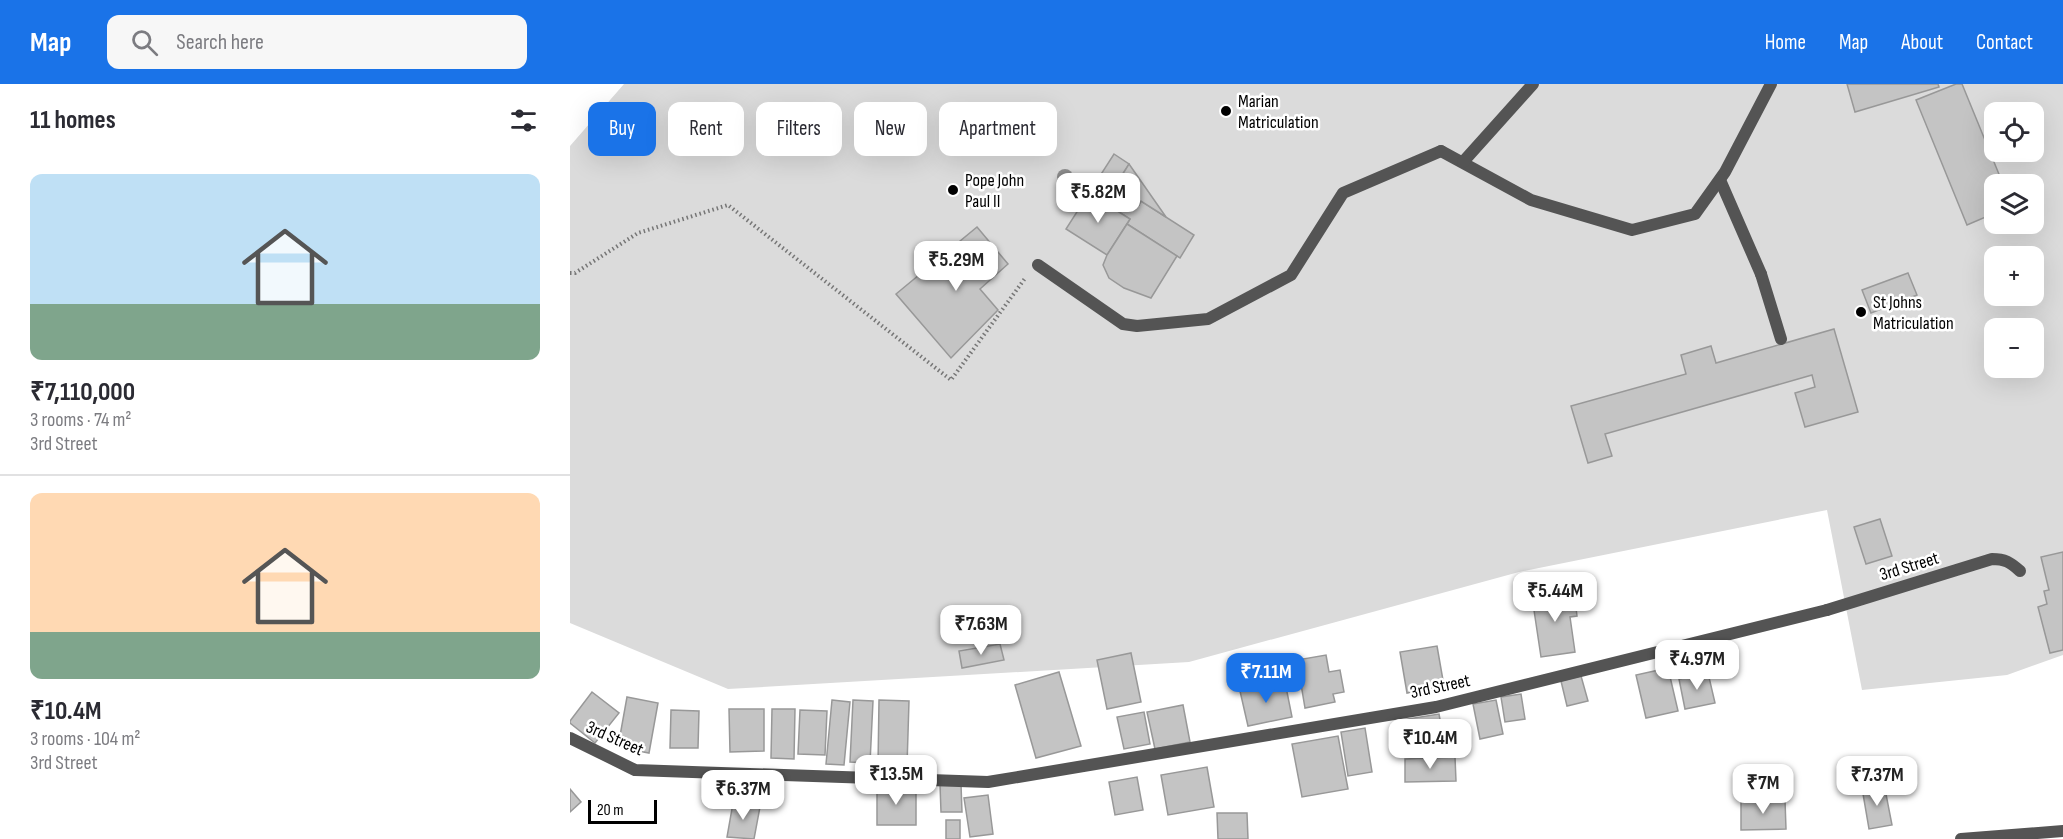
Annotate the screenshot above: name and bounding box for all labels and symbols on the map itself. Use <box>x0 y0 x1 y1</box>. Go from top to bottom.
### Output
place label: Marian Matriculation <box>1238 91 1319 133</box>
marker: Marian Matriculation <box>1219 104 1233 118</box>
place label: Pope John Paul II <box>965 170 1024 212</box>
pin: ₹5.82M <box>1049 173 1147 224</box>
marker: Pope John Paul II <box>946 183 960 197</box>
pin: ₹5.29M <box>907 241 1005 292</box>
place label: St Johns Matriculation <box>1873 292 1954 334</box>
marker: St Johns Matriculation <box>1854 305 1868 319</box>
street label: 3rd Street <box>1877 547 1942 585</box>
pin: ₹5.44M <box>1506 572 1604 623</box>
pin: ₹7.63M <box>932 605 1030 656</box>
pin: ₹4.97M <box>1648 640 1746 691</box>
pin: ₹7.11M <box>1217 653 1315 704</box>
street label: 3rd Street <box>1408 670 1472 703</box>
street label: 3rd Street <box>583 717 647 761</box>
pin: ₹10.4M <box>1381 719 1479 770</box>
pin: ₹13.5M <box>847 755 945 806</box>
pin: ₹7.37M <box>1828 756 1926 807</box>
pin: ₹7M <box>1734 764 1792 815</box>
pin: ₹6.37M <box>694 770 792 821</box>
scale bar <box>588 797 657 824</box>

